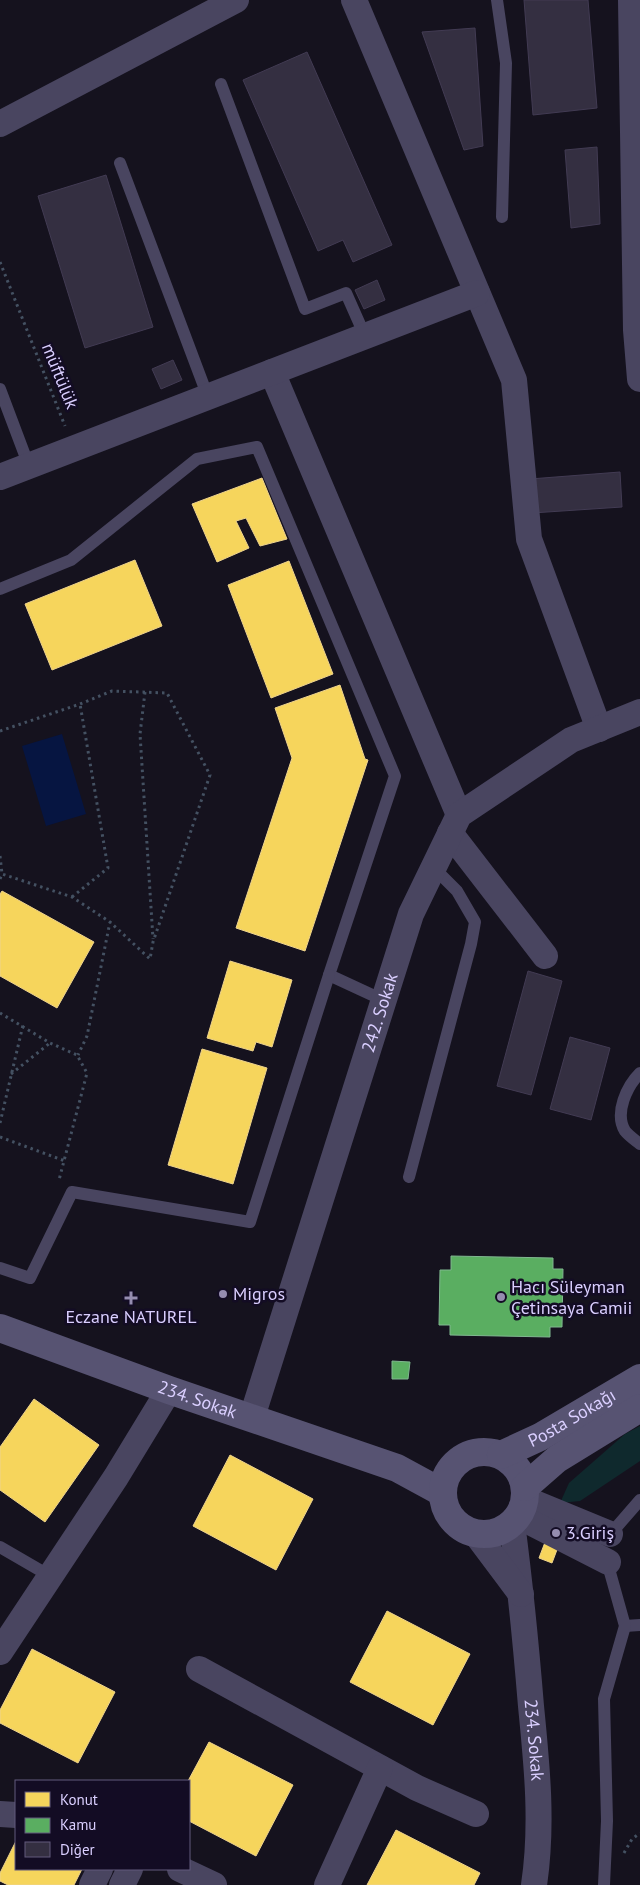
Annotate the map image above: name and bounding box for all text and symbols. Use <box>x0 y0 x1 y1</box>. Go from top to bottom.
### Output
street label: müftülük <box>37 339 84 413</box>
street label: 242. Sokak <box>356 970 403 1055</box>
place label: Hacı Süleyman Çetinsaya Camii <box>511 1275 632 1319</box>
place label: Migros <box>233 1282 285 1305</box>
marker: Migros <box>217 1288 229 1300</box>
marker: Hacı Süleyman Çetinsaya Camii <box>495 1291 507 1303</box>
marker: Eczane NATUREL <box>125 1292 137 1304</box>
place label: Eczane NATUREL <box>65 1305 197 1328</box>
street label: 234. Sokak <box>155 1375 240 1424</box>
street label: Posta Sokağı <box>524 1383 620 1452</box>
place label: 3.Giriş <box>566 1521 614 1544</box>
marker: 3.Giriş <box>550 1527 562 1539</box>
street label: 234. Sokak <box>519 1698 549 1782</box>
legend <box>15 1780 190 1870</box>
text: Konut <box>60 1790 98 1809</box>
text: Kamu <box>60 1815 96 1834</box>
text: Diğer <box>60 1840 95 1859</box>

